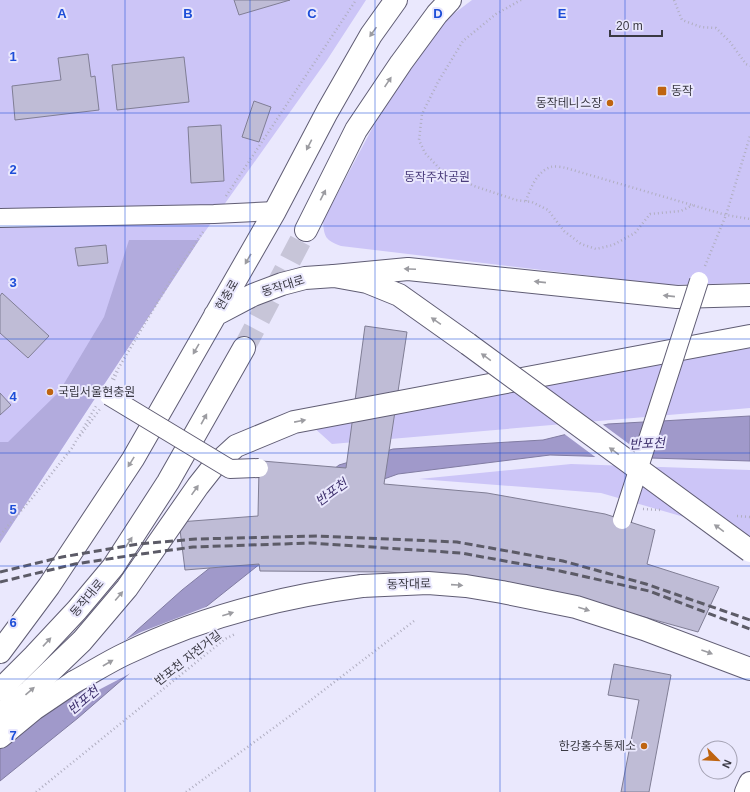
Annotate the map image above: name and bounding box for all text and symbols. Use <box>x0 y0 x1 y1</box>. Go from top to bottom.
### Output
text: A <box>57 6 67 21</box>
text: B <box>183 6 193 21</box>
text: C <box>307 6 317 21</box>
text: D <box>433 6 443 21</box>
text: E <box>558 6 567 21</box>
scale bar <box>610 12 662 38</box>
text: 20 m <box>616 19 643 33</box>
one-way arrow <box>369 26 377 37</box>
text: 1 <box>9 49 17 64</box>
one-way arrow <box>384 77 392 88</box>
place label: 동작 <box>671 84 693 98</box>
marker: 동작 <box>656 85 668 97</box>
place label: 동작테니스장 <box>536 96 602 110</box>
marker: 동작테니스장 <box>605 98 615 108</box>
one-way arrow <box>306 139 313 151</box>
text: 2 <box>9 162 17 177</box>
park label: 동작주차공원 <box>404 170 470 184</box>
one-way arrow <box>320 189 326 201</box>
one-way arrow <box>244 253 251 265</box>
one-way arrow <box>404 266 416 273</box>
street label: 동작대로 <box>260 273 306 299</box>
text: 3 <box>9 275 17 290</box>
street label: 현충로 <box>213 277 241 313</box>
one-way arrow <box>534 279 546 286</box>
one-way arrow <box>663 293 675 299</box>
one-way arrow <box>431 317 441 325</box>
one-way arrow <box>192 343 199 355</box>
one-way arrow <box>481 353 492 362</box>
place label: 국립서울현충원 <box>58 385 135 399</box>
marker: 국립서울현충원 <box>45 387 55 397</box>
text: 4 <box>9 389 17 404</box>
one-way arrow <box>200 413 207 425</box>
one-way arrow <box>294 417 307 423</box>
water label: 반포천 <box>629 435 666 452</box>
one-way arrow <box>608 447 619 455</box>
one-way arrow <box>127 457 135 467</box>
water label: 반포천 <box>312 475 351 509</box>
one-way arrow <box>190 485 199 496</box>
text: 5 <box>9 502 17 517</box>
one-way arrow <box>713 524 724 532</box>
one-way arrow <box>125 537 133 547</box>
street label: 동작대로 <box>67 577 107 619</box>
street label: 동작대로 <box>387 577 431 591</box>
one-way arrow <box>451 582 464 588</box>
one-way arrow <box>115 591 124 602</box>
one-way arrow <box>579 607 591 613</box>
one-way arrow <box>223 610 235 616</box>
text: 6 <box>9 615 17 630</box>
street label: 반포천 자전거길 <box>152 628 224 688</box>
one-way arrow <box>42 638 51 647</box>
one-way arrow <box>701 649 713 655</box>
one-way arrow <box>102 660 114 667</box>
water label: 반포천 <box>65 682 103 718</box>
one-way arrow <box>25 686 36 695</box>
text: 7 <box>9 728 17 743</box>
place label: 한강홍수통제소 <box>559 739 636 753</box>
north arrow <box>698 740 738 780</box>
marker: 한강홍수통제소 <box>639 741 649 751</box>
text: N <box>720 758 734 770</box>

